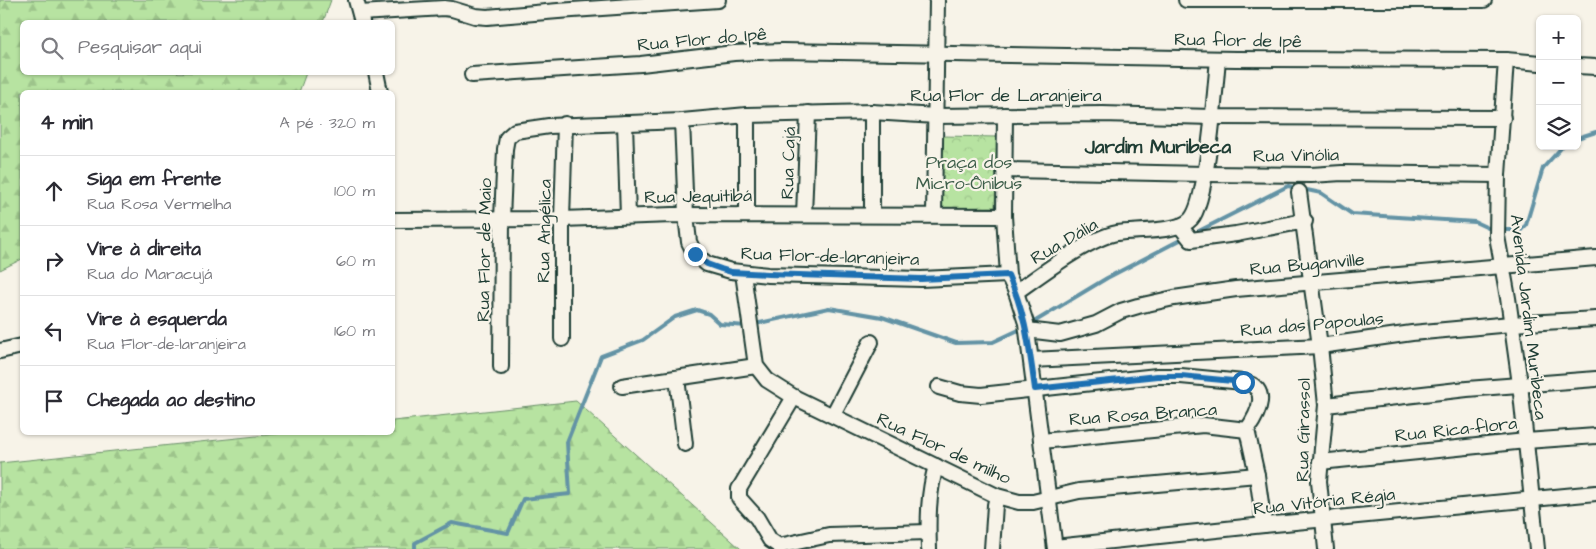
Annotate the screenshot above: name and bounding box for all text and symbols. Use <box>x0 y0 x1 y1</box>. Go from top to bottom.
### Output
map controls <box>1536 15 1581 150</box>
button: + <box>1536 15 1581 60</box>
search box <box>20 20 395 75</box>
street label: Rua Flor do Ipê <box>636 21 768 58</box>
street label: Rua flor de Ipê <box>1174 27 1302 54</box>
icon: search <box>38 34 66 62</box>
text: Pesquisar aqui <box>78 34 201 61</box>
button: − <box>1536 60 1581 105</box>
street label: Rua Flor de Laranjeira <box>910 83 1102 108</box>
button: layers <box>1536 105 1581 150</box>
text: 4 min <box>40 108 93 137</box>
text: A pé · 320 m <box>279 112 375 134</box>
street label: Rua Cajá <box>775 126 802 200</box>
district label: Jardim Muribeca <box>1084 134 1232 161</box>
street label: Rua Vinólia <box>1253 142 1339 169</box>
park label: Praça dos Micro-Ônibus <box>916 150 1022 196</box>
text: Siga em frente <box>87 166 221 193</box>
icon: ahead <box>40 177 68 205</box>
street label: Rua Flor de Maio <box>471 178 498 322</box>
street label: Rua Angélica <box>531 179 559 283</box>
text: 100 m <box>334 180 375 202</box>
street label: Rua Jequitibá <box>644 183 752 210</box>
text: Rua Rosa Vermelha <box>87 193 231 215</box>
street label: Rua Dália <box>1026 212 1102 271</box>
street label: Avenida Jardim Muribeca <box>1503 213 1554 421</box>
text: Vire à direita <box>87 236 201 263</box>
street label: Rua Flor-de-laranjeira <box>740 241 920 272</box>
route end <box>684 243 707 266</box>
icon: right <box>40 247 68 275</box>
street label: Rua Buganville <box>1249 247 1366 283</box>
text: 60 m <box>336 250 375 272</box>
text: Rua do Maracujá <box>87 263 212 285</box>
text: Vire à esquerda <box>87 306 227 333</box>
street label: Rua das Papoulas <box>1239 306 1385 343</box>
icon: left <box>40 317 68 345</box>
text: 160 m <box>334 320 375 342</box>
text: Rua Flor-de-laranjeira <box>87 333 246 355</box>
route start <box>1232 371 1255 394</box>
street label: Rua Girassol <box>1290 378 1317 482</box>
icon: arrive <box>40 387 68 415</box>
text: Chegada ao destino <box>87 387 255 414</box>
street label: Rua Rosa Branca <box>1068 397 1218 432</box>
street label: Rua Flor de milho <box>872 406 1015 491</box>
street label: Rua Rica-flora <box>1394 411 1518 448</box>
street label: Rua Vitória Régia <box>1252 482 1396 522</box>

